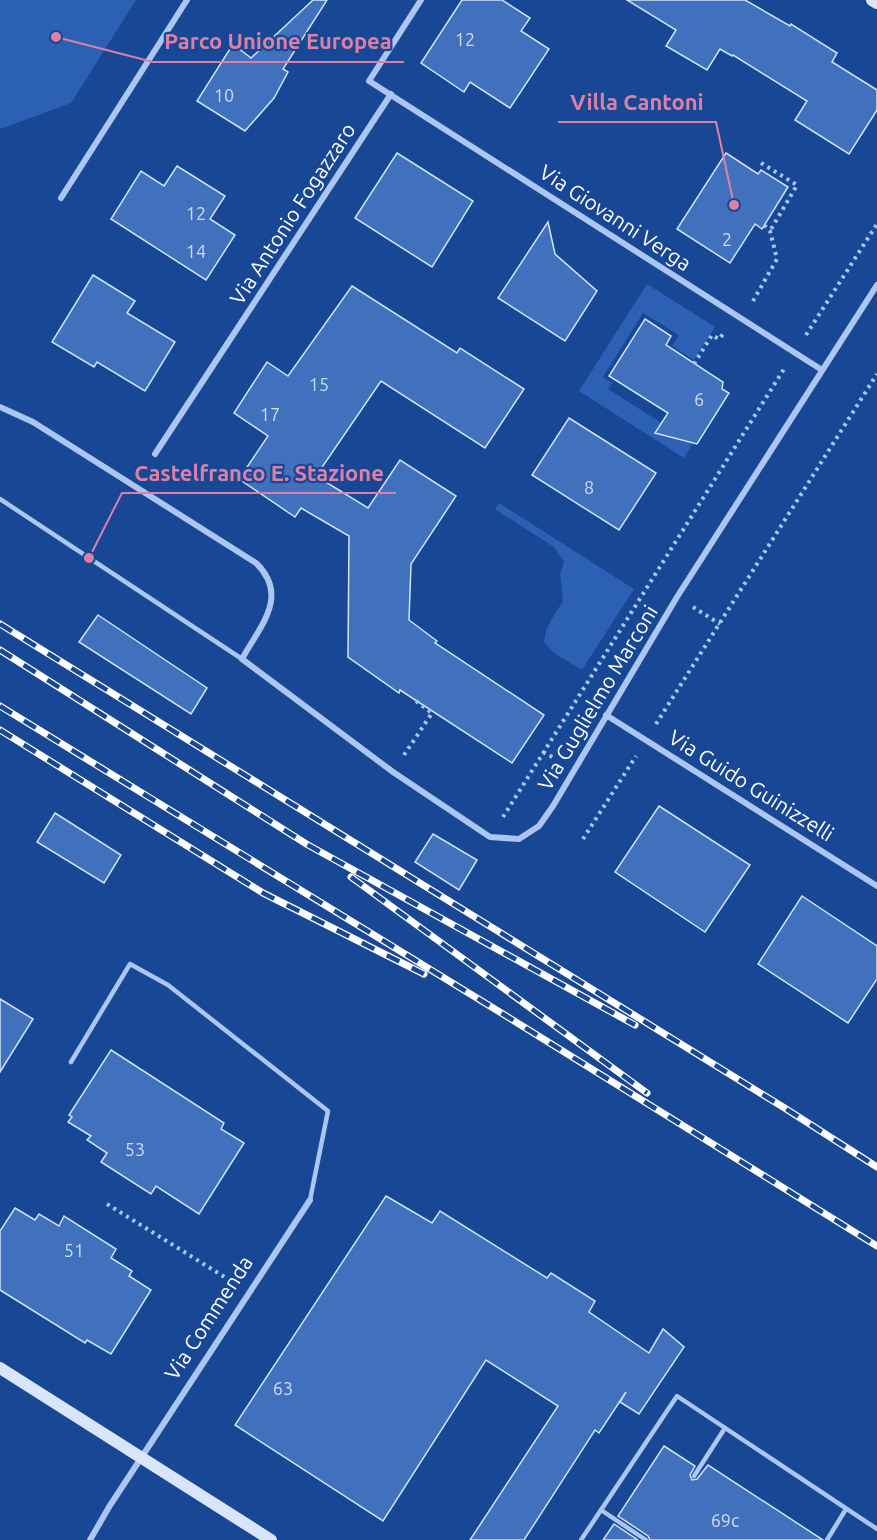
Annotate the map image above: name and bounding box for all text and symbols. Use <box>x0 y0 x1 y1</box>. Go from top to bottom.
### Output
callout: Parco Unione Europea <box>153 22 404 62</box>
text: Parco Unione Europea <box>164 28 392 53</box>
house number: 12 <box>455 29 475 49</box>
callout: Villa Cantoni <box>558 82 716 122</box>
house number: 10 <box>214 85 234 105</box>
text: Villa Cantoni <box>570 89 704 114</box>
street label: Via Antonio Fogazzaro <box>224 118 360 309</box>
street label: Via Giovanni Verga <box>535 159 696 275</box>
house number: 12 <box>186 203 206 223</box>
house number: 2 <box>722 229 732 249</box>
house number: 14 <box>186 241 206 261</box>
house number: 15 <box>309 374 329 394</box>
house number: 6 <box>694 389 704 409</box>
house number: 17 <box>260 404 280 424</box>
callout: Castelfranco E. Stazione <box>122 453 396 493</box>
text: Castelfranco E. Stazione <box>134 460 384 485</box>
house number: 8 <box>584 477 594 497</box>
street label: Via Guglielmo Marconi <box>532 601 662 794</box>
street label: Via Guido Guinizzelli <box>665 725 838 846</box>
house number: 53 <box>125 1139 145 1159</box>
house number: 51 <box>64 1240 84 1260</box>
street label: Via Commenda <box>159 1251 257 1384</box>
house number: 63 <box>273 1378 293 1398</box>
house number: 69c <box>711 1510 739 1530</box>

